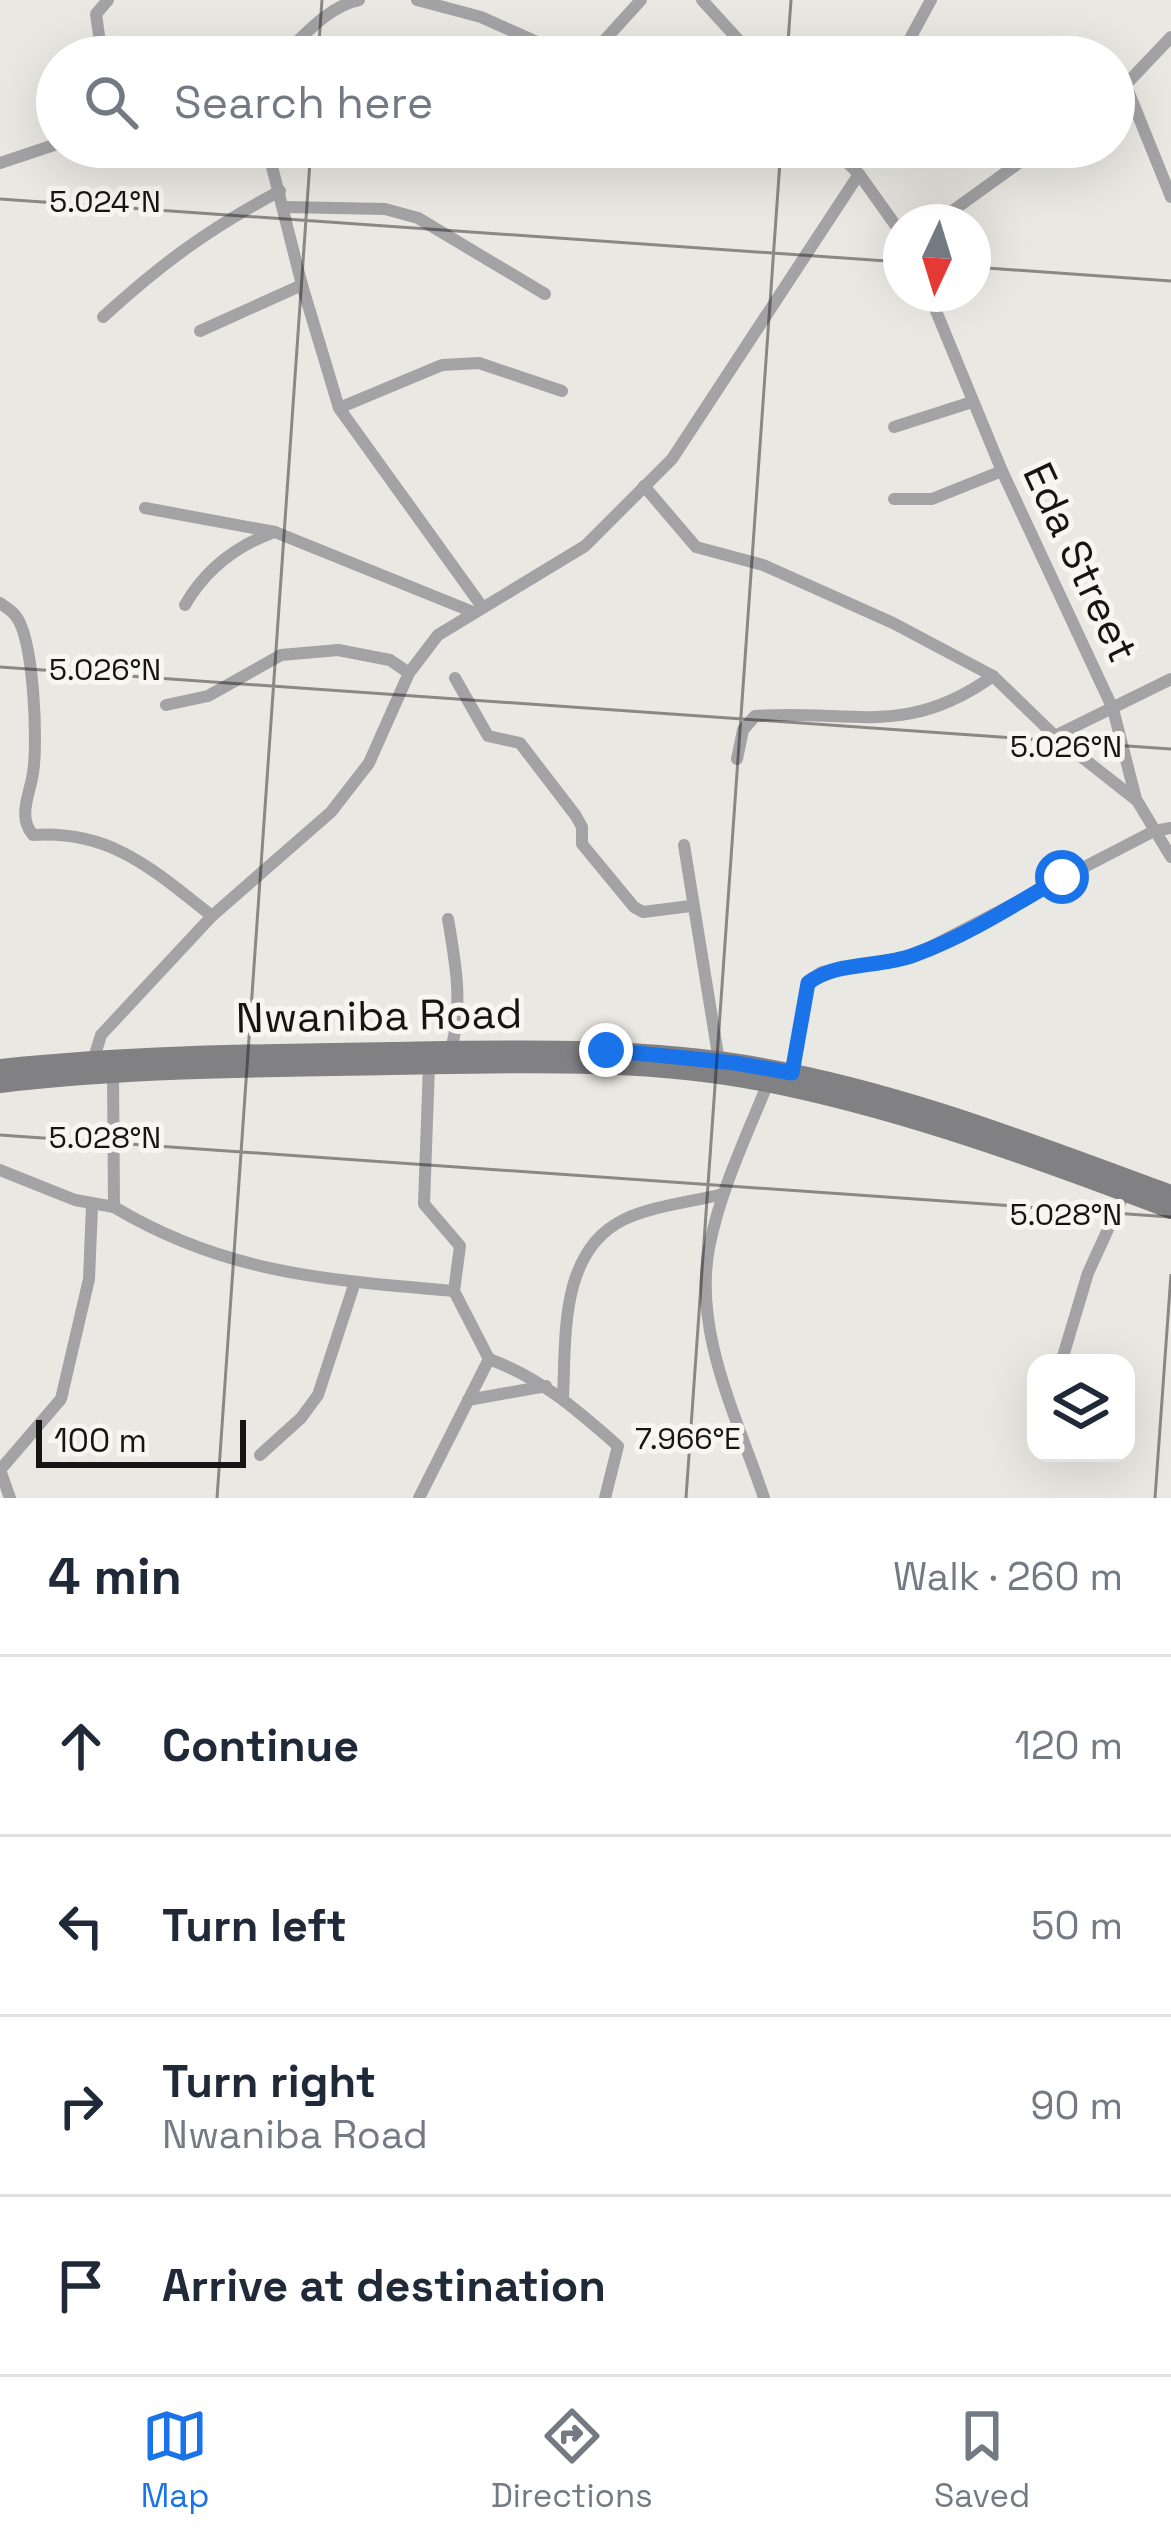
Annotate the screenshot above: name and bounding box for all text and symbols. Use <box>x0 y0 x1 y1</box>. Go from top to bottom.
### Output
search box <box>36 36 1135 168</box>
icon: search <box>78 69 144 135</box>
text: Search here <box>174 74 433 131</box>
text: 5.024°N <box>49 182 161 221</box>
north arrow <box>883 204 991 312</box>
street label: Eda Street <box>1011 454 1150 670</box>
text: 5.026°N <box>49 650 161 689</box>
text: 5.026°N <box>1010 727 1122 766</box>
route start <box>1035 850 1089 904</box>
street label: Nwaniba Road <box>235 987 523 1044</box>
route end <box>579 1023 633 1077</box>
text: 5.028°N <box>49 1118 161 1157</box>
text: 5.028°N <box>1010 1195 1122 1234</box>
map controls <box>1027 1354 1135 1462</box>
button: layers <box>1027 1354 1135 1462</box>
scale bar <box>36 1414 246 1467</box>
text: 7.966°E <box>635 1419 741 1458</box>
text: 100 m <box>54 1420 147 1462</box>
text: 4 min <box>48 1544 182 1609</box>
text: Walk · 260 m <box>893 1552 1123 1601</box>
icon: ahead <box>48 1713 114 1779</box>
text: Continue <box>162 1717 359 1774</box>
text: 120 m <box>1015 1721 1123 1770</box>
icon: left <box>48 1893 114 1959</box>
text: Turn left <box>162 1897 347 1954</box>
text: 50 m <box>1031 1901 1123 1950</box>
text: Turn right <box>162 2053 376 2110</box>
icon: right <box>48 2073 114 2139</box>
text: 90 m <box>1031 2081 1123 2130</box>
text: Nwaniba Road <box>162 2110 428 2159</box>
icon: arrive <box>48 2253 114 2319</box>
text: Arrive at destination <box>162 2257 606 2314</box>
tab: Map <box>141 2403 209 2517</box>
tab: Directions <box>491 2403 653 2517</box>
tab: Saved <box>934 2403 1030 2517</box>

